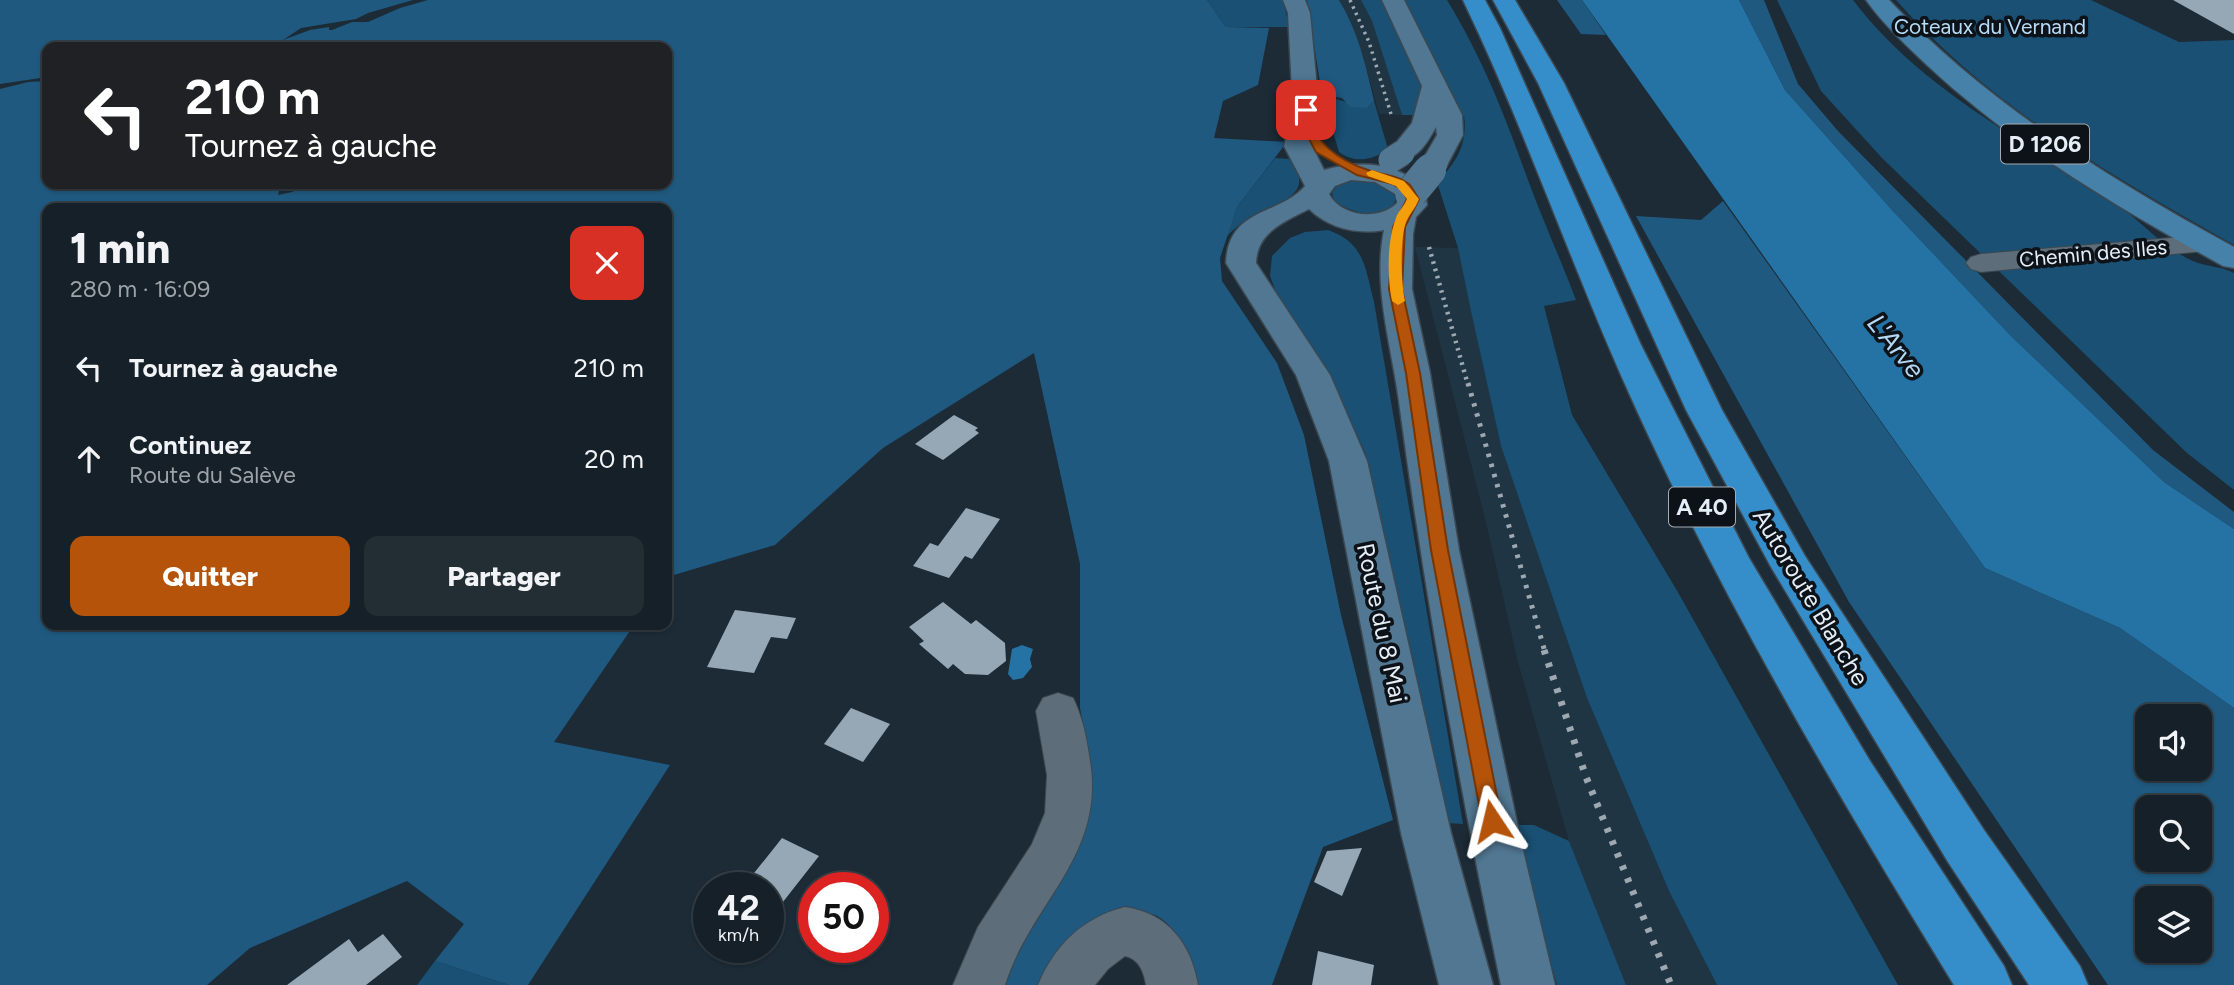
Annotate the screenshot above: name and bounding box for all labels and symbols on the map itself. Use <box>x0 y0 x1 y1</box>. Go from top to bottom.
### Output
park label: Coteaux du Vernand <box>1894 14 2086 39</box>
pin <box>1276 80 1336 140</box>
road number: D 1206 <box>2001 125 2089 164</box>
street label: Chemin des Iles <box>2018 234 2168 272</box>
water label: L'Arve <box>1861 308 1931 384</box>
road number: A 40 <box>1669 488 1735 526</box>
street label: Autoroute Blanche <box>1747 503 1875 691</box>
street label: Route du 8 Mai <box>1351 540 1413 706</box>
position arrow <box>1455 784 1529 858</box>
speed limit sign: 50 <box>798 872 889 963</box>

